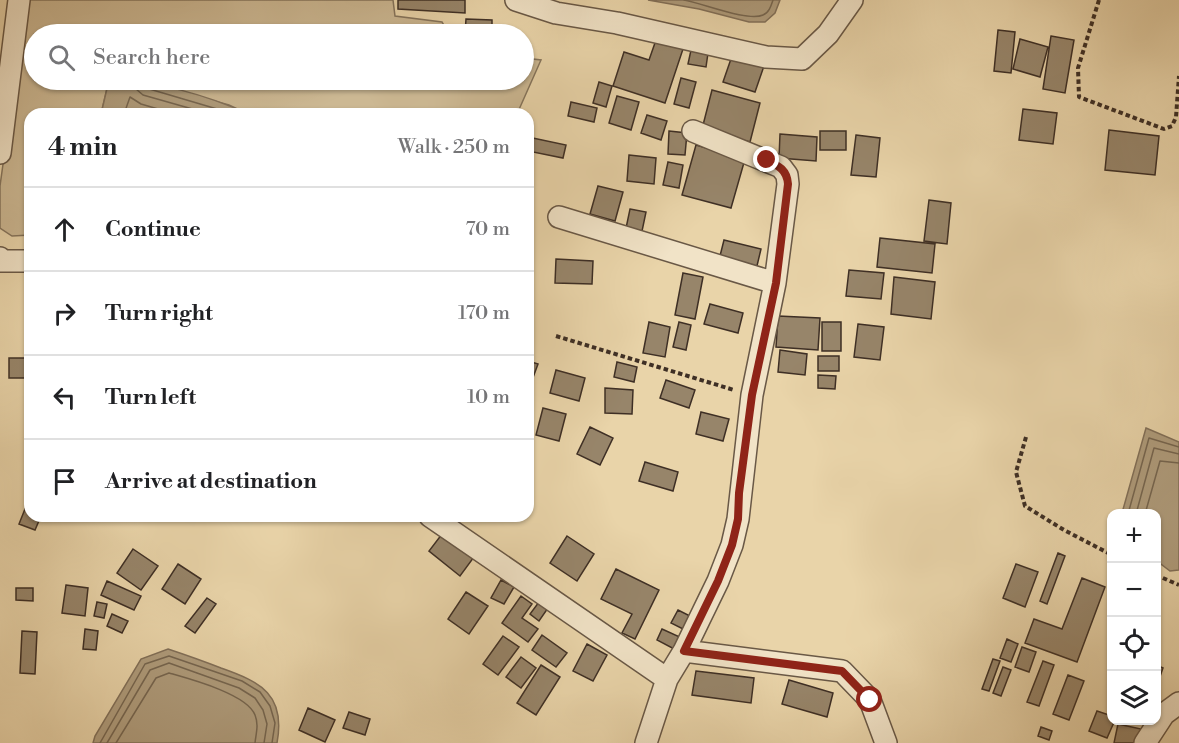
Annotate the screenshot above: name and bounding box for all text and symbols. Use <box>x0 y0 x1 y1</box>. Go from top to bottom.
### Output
search box <box>24 24 534 90</box>
icon: search <box>45 41 78 74</box>
text: Search here <box>93 44 210 71</box>
text: 4 min <box>48 131 118 163</box>
text: Walk · 250 m <box>398 135 510 160</box>
route end <box>753 146 779 172</box>
icon: ahead <box>48 213 81 246</box>
text: Continue <box>105 216 201 243</box>
text: 70 m <box>466 217 510 242</box>
icon: right <box>48 297 81 330</box>
text: Turn right <box>105 300 213 327</box>
text: 170 m <box>458 301 510 326</box>
icon: left <box>48 381 81 414</box>
text: Turn left <box>105 384 196 411</box>
text: 10 m <box>467 385 510 410</box>
icon: arrive <box>48 465 81 498</box>
text: Arrive at destination <box>105 468 317 495</box>
map controls <box>1107 509 1161 725</box>
button: + <box>1107 509 1161 563</box>
button: − <box>1107 563 1161 617</box>
button: locate <box>1107 617 1161 671</box>
button: layers <box>1107 671 1161 725</box>
route start <box>856 686 882 712</box>

